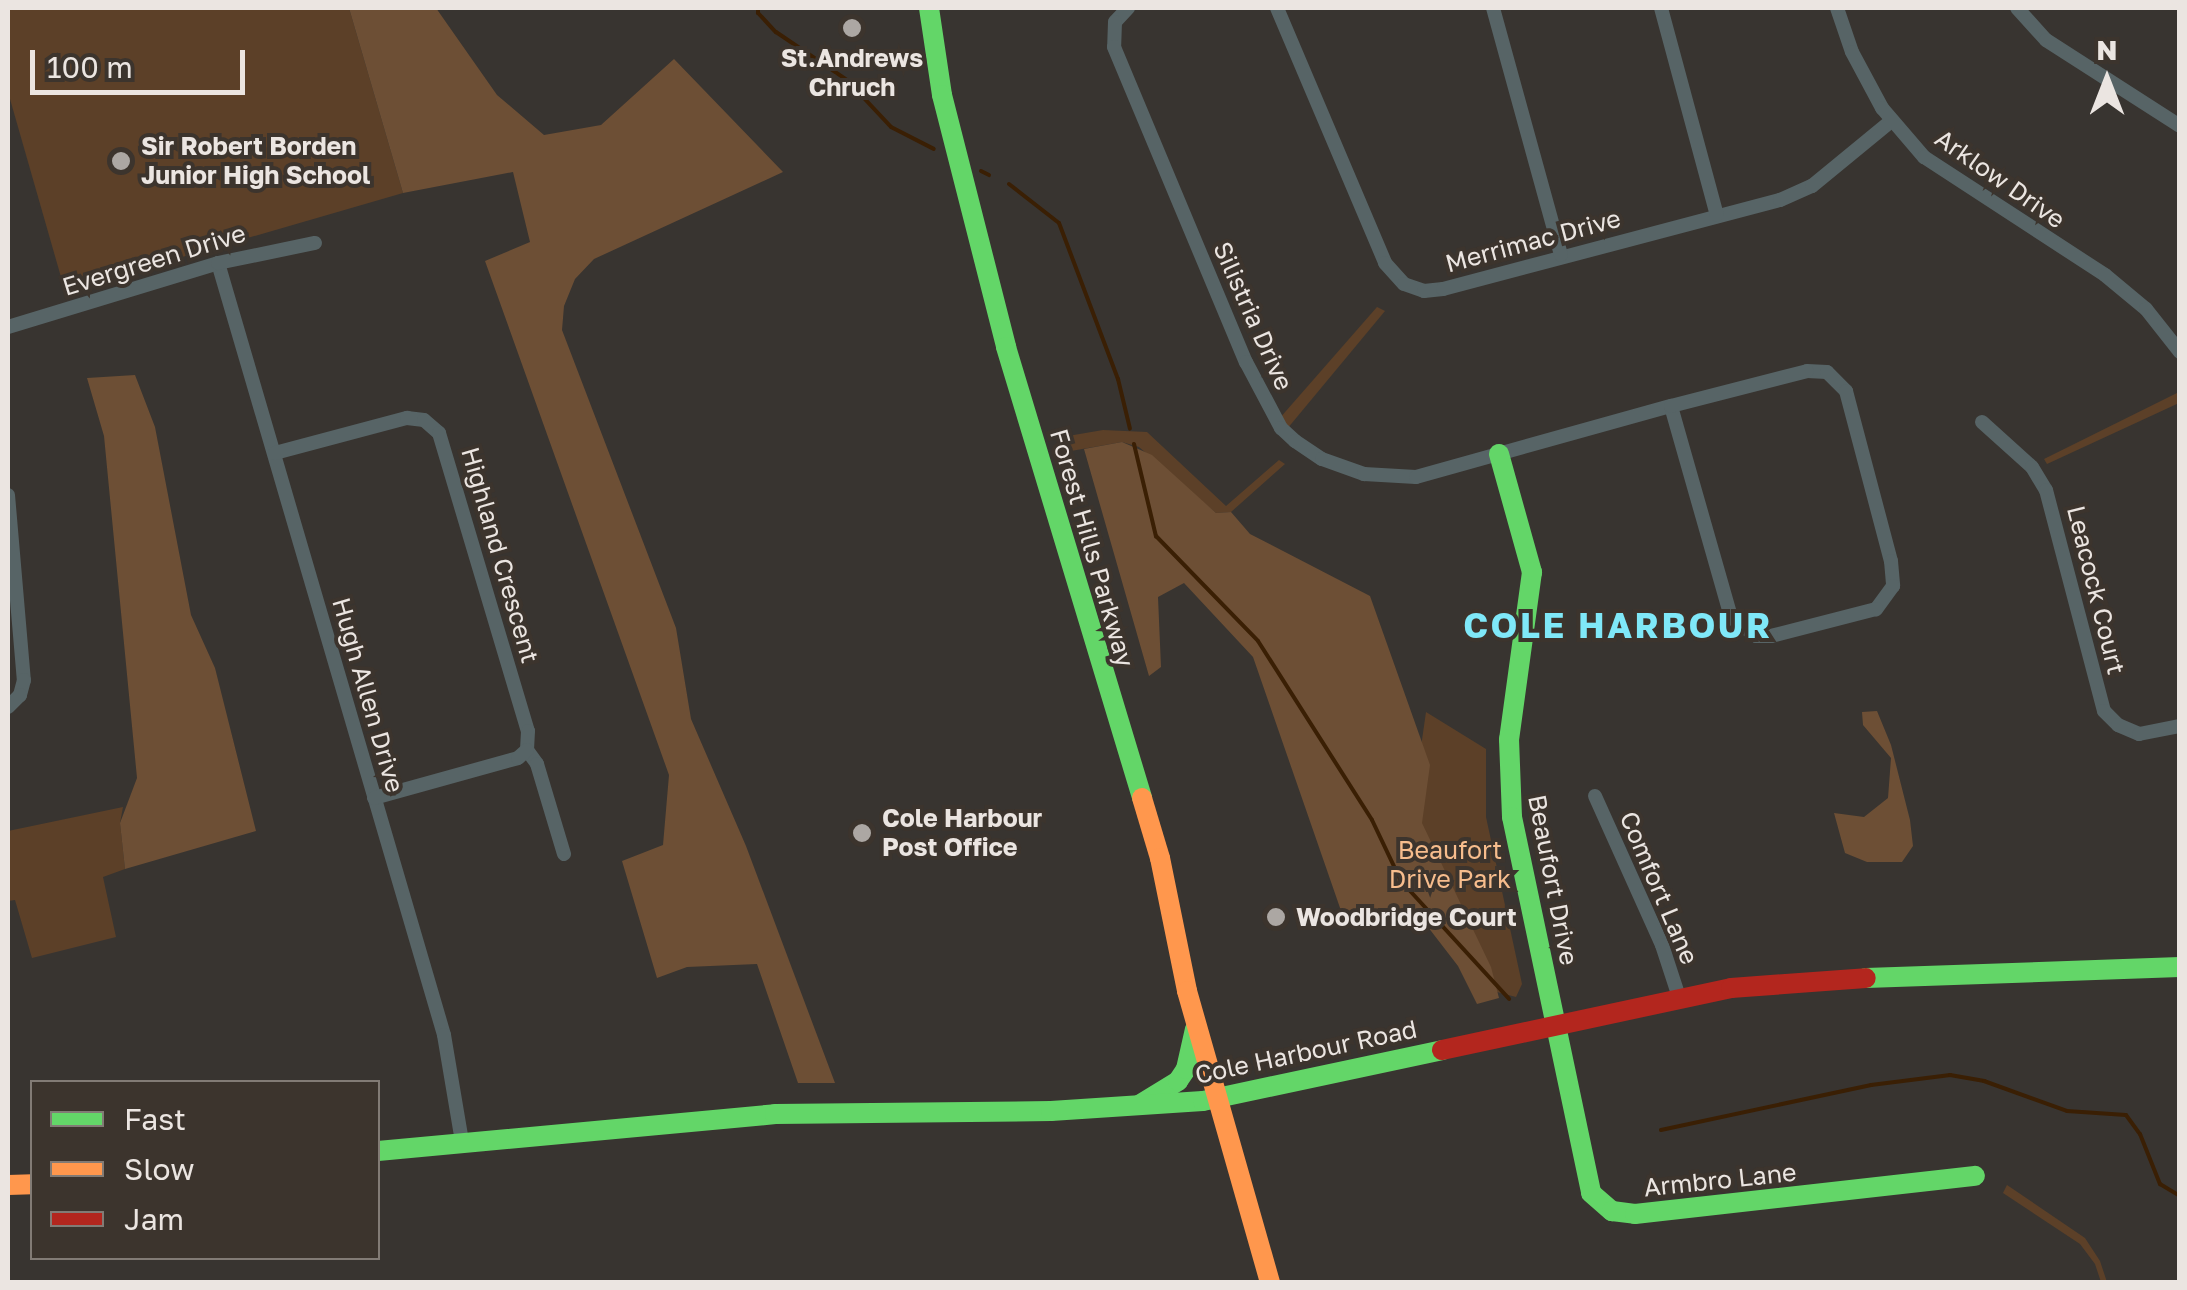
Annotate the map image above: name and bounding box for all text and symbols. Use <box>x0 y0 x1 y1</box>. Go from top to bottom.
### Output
marker: St.Andrews Chruch <box>841 17 863 39</box>
scale bar <box>35 30 250 92</box>
north arrow <box>2057 30 2157 130</box>
text: N <box>2096 33 2118 66</box>
place label: St.Andrews Chruch <box>781 44 923 103</box>
text: 100 m <box>47 49 133 85</box>
street label: Arklow Drive <box>1929 123 2071 235</box>
place label: Sir Robert Borden Junior High School <box>141 132 370 191</box>
marker: Sir Robert Borden Junior High School <box>110 150 132 172</box>
street label: Merrimac Drive <box>1442 203 1624 279</box>
street label: Evergreen Drive <box>59 218 249 302</box>
street label: Silistria Drive <box>1207 237 1299 395</box>
street label: Forest Hills Parkway <box>1044 426 1140 670</box>
street label: Highland Crescent <box>455 444 545 666</box>
street label: Leacock Court <box>2061 503 2131 677</box>
street label: Hugh Allen Drive <box>326 594 410 796</box>
district label: COLE HARBOUR <box>1463 604 1773 646</box>
street label: Beaufort Drive <box>1522 792 1584 968</box>
place label: Cole Harbour Post Office <box>882 804 1042 863</box>
street label: Comfort Lane <box>1613 807 1705 969</box>
marker: Cole Harbour Post Office <box>851 822 873 844</box>
park label: Beaufort Drive Park <box>1389 836 1511 895</box>
place label: Woodbridge Court <box>1296 902 1517 932</box>
marker: Woodbridge Court <box>1265 906 1287 928</box>
street label: Cole Harbour Road <box>1192 1014 1420 1090</box>
legend <box>30 1080 380 1260</box>
text: Fast <box>124 1101 186 1137</box>
text: Slow <box>124 1151 195 1187</box>
street label: Armbro Lane <box>1642 1157 1798 1203</box>
text: Jam <box>124 1201 184 1237</box>

